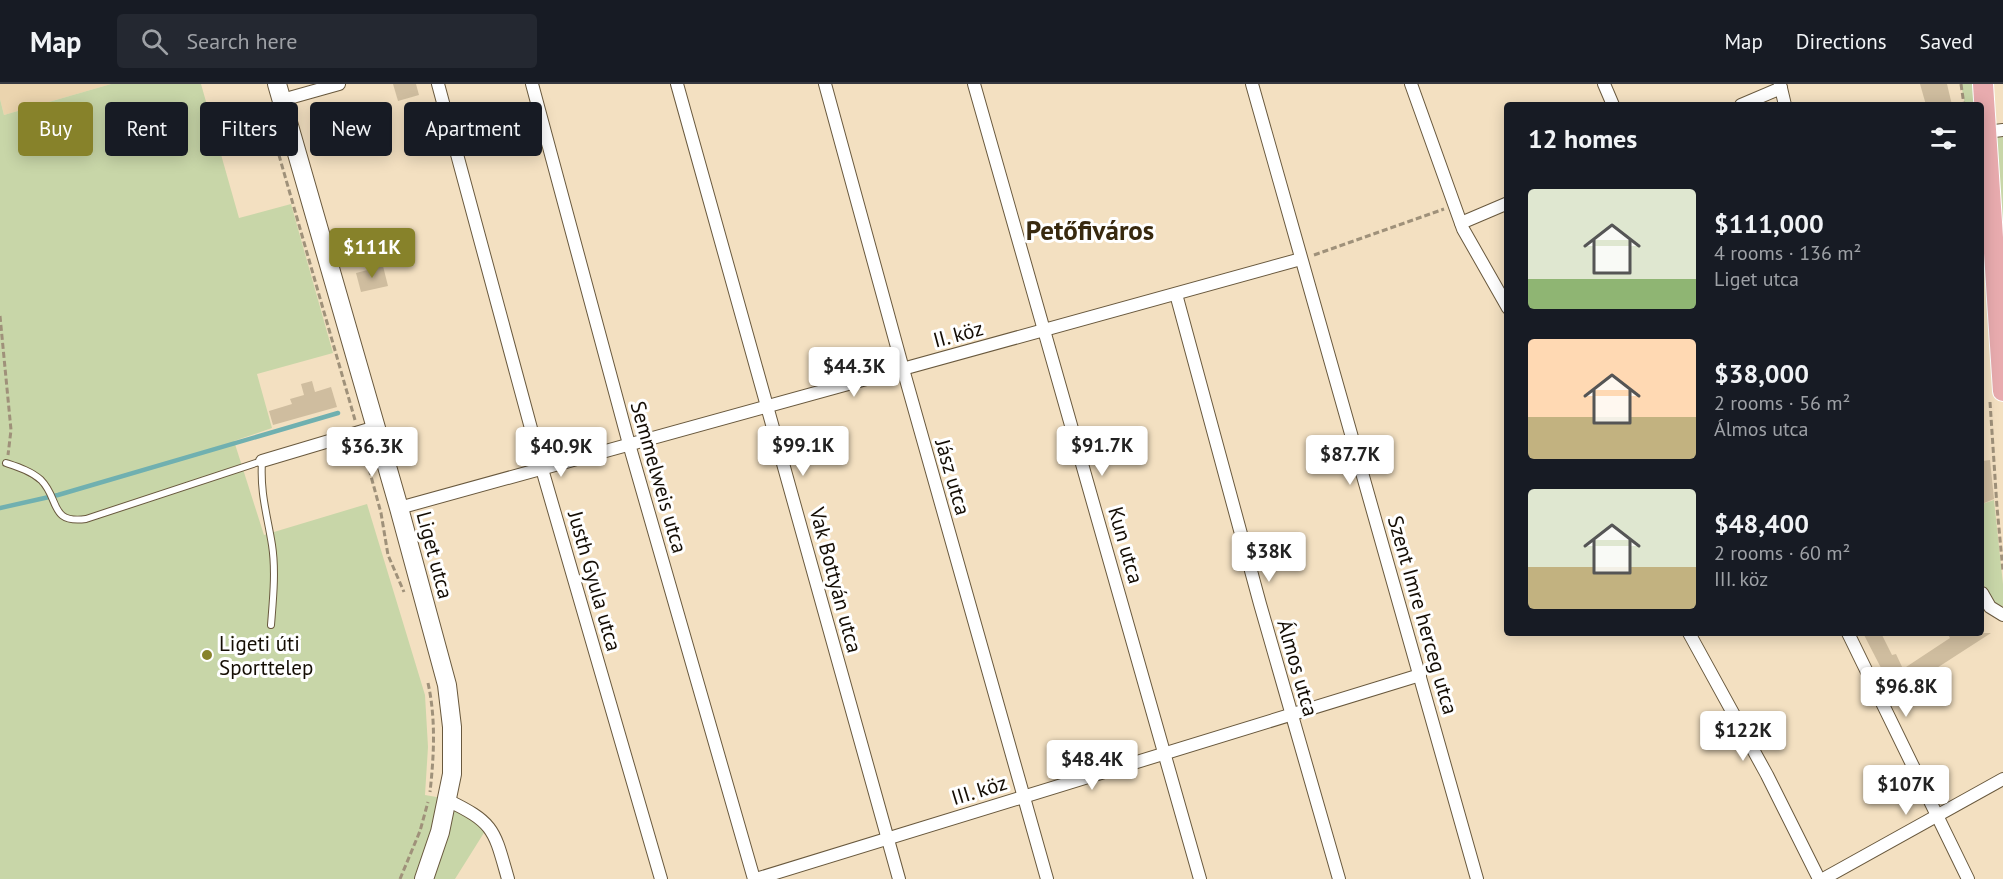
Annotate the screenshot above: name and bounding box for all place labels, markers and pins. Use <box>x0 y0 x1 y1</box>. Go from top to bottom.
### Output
pin: $111K <box>330 228 414 279</box>
pin: $44.3K <box>805 347 903 398</box>
pin: $99.1K <box>754 426 852 477</box>
pin: $91.7K <box>1053 426 1151 477</box>
pin: $36.3K <box>323 427 421 478</box>
pin: $40.9K <box>512 427 610 478</box>
pin: $87.7K <box>1301 435 1399 486</box>
pin: $38K <box>1233 532 1305 583</box>
place label: Ligeti úti Sporttelep <box>219 630 313 681</box>
marker: Ligeti úti Sporttelep <box>200 648 214 662</box>
pin: $96.8K <box>1857 667 1955 718</box>
pin: $122K <box>1701 711 1785 762</box>
pin: $48.4K <box>1043 740 1141 791</box>
pin: $107K <box>1864 765 1948 816</box>

